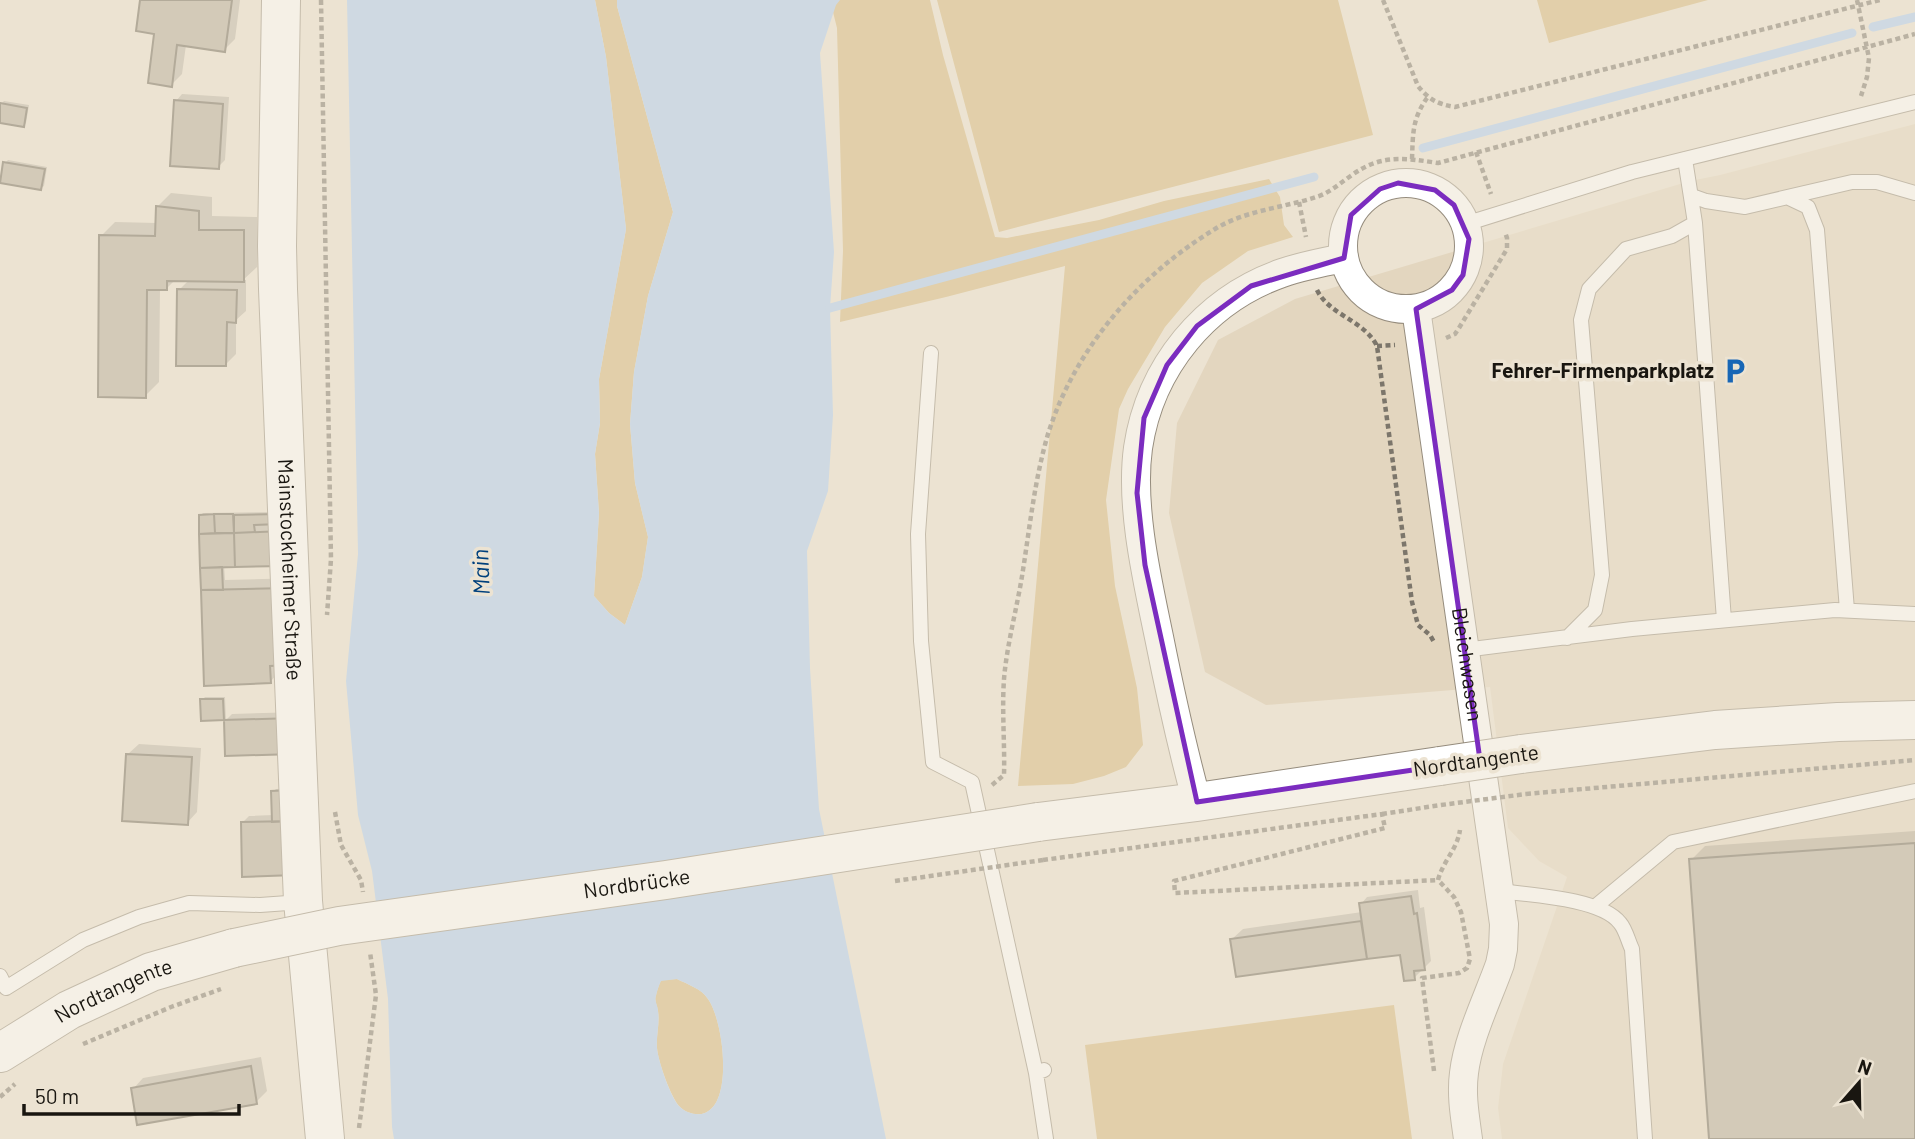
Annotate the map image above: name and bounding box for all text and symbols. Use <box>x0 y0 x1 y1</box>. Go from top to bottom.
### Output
parking icon: Fehrer-Firmenparkplatz <box>1720 356 1750 386</box>
place label: Fehrer-Firmenparkplatz <box>1492 357 1714 382</box>
street label: Mainstockheimer Straße <box>274 458 308 681</box>
water label: Main <box>465 549 495 595</box>
street label: Bleichwasen <box>1448 606 1489 723</box>
street label: Nordtangente <box>1411 738 1540 781</box>
street label: Nordbrücke <box>582 862 692 902</box>
street label: Nordtangente <box>49 953 175 1027</box>
north arrow <box>1824 1048 1894 1118</box>
text: N <box>1855 1054 1875 1080</box>
scale bar <box>24 1072 240 1116</box>
text: 50 m <box>35 1083 79 1108</box>

